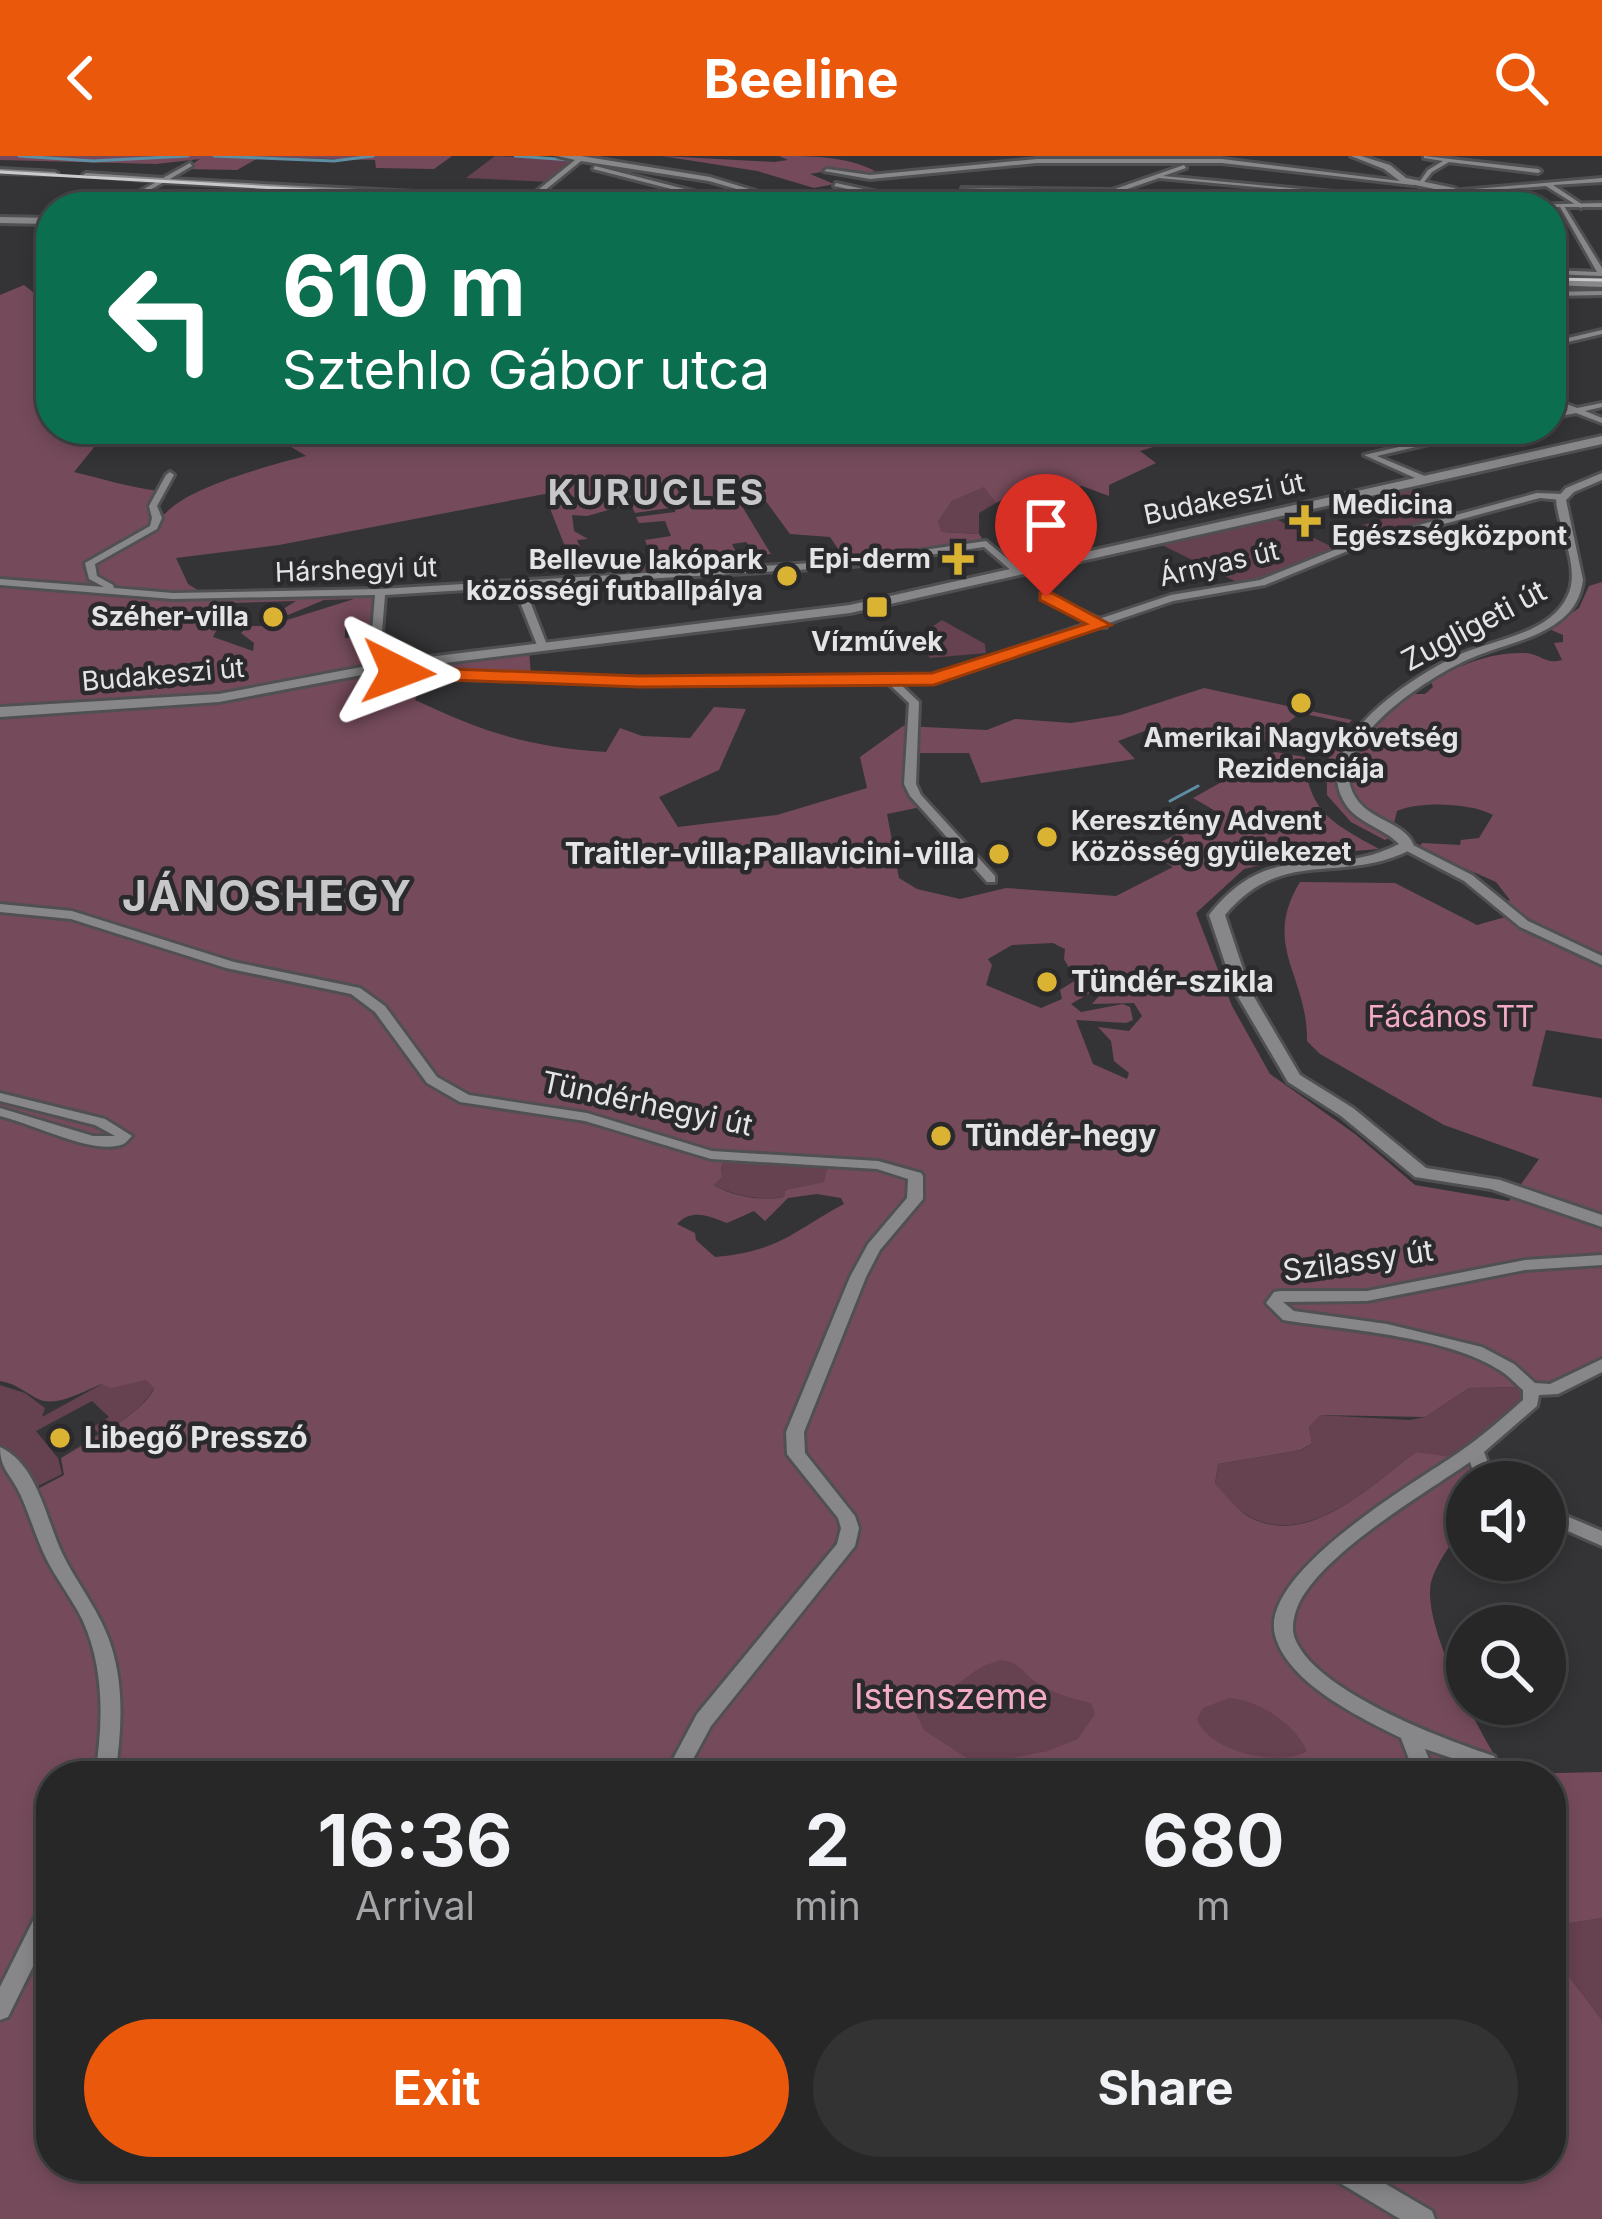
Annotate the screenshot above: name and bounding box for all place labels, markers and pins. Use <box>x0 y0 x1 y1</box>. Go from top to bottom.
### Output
pin <box>995 474 1097 597</box>
place label: Medicina Egészségközpont <box>1332 488 1567 552</box>
marker: Medicina Egészségközpont <box>1289 505 1321 537</box>
place label: Epi-derm <box>809 542 931 575</box>
place label: Bellevue lakópark közösségi futballpálya <box>466 543 763 607</box>
marker: Epi-derm <box>942 543 974 575</box>
marker: Bellevue lakópark közösségi futballpálya <box>774 563 800 589</box>
marker: Vízművek <box>864 594 890 620</box>
place label: Széher-villa <box>91 600 249 633</box>
marker: Széher-villa <box>260 604 286 630</box>
place label: Vízművek <box>811 625 943 658</box>
marker: Amerikai Nagykövetség Rezidenciája <box>1288 690 1314 716</box>
place label: Amerikai Nagykövetség Rezidenciája <box>1144 721 1458 785</box>
place label: Keresztény Advent Közösség gyülekezet <box>1071 804 1352 868</box>
marker: Keresztény Advent Közösség gyülekezet <box>1034 824 1060 850</box>
place label: Traitler-villa;Pallavicini-villa <box>565 835 975 871</box>
marker: Traitler-villa;Pallavicini-villa <box>986 841 1012 867</box>
place label: Tündér-szikla <box>1071 963 1274 999</box>
marker: Tündér-szikla <box>1034 969 1060 995</box>
place label: Tündér-hegy <box>965 1117 1156 1153</box>
marker: Tündér-hegy <box>928 1123 954 1149</box>
place label: Libegő Presszó <box>84 1419 308 1455</box>
marker: Libegő Presszó <box>47 1425 73 1451</box>

